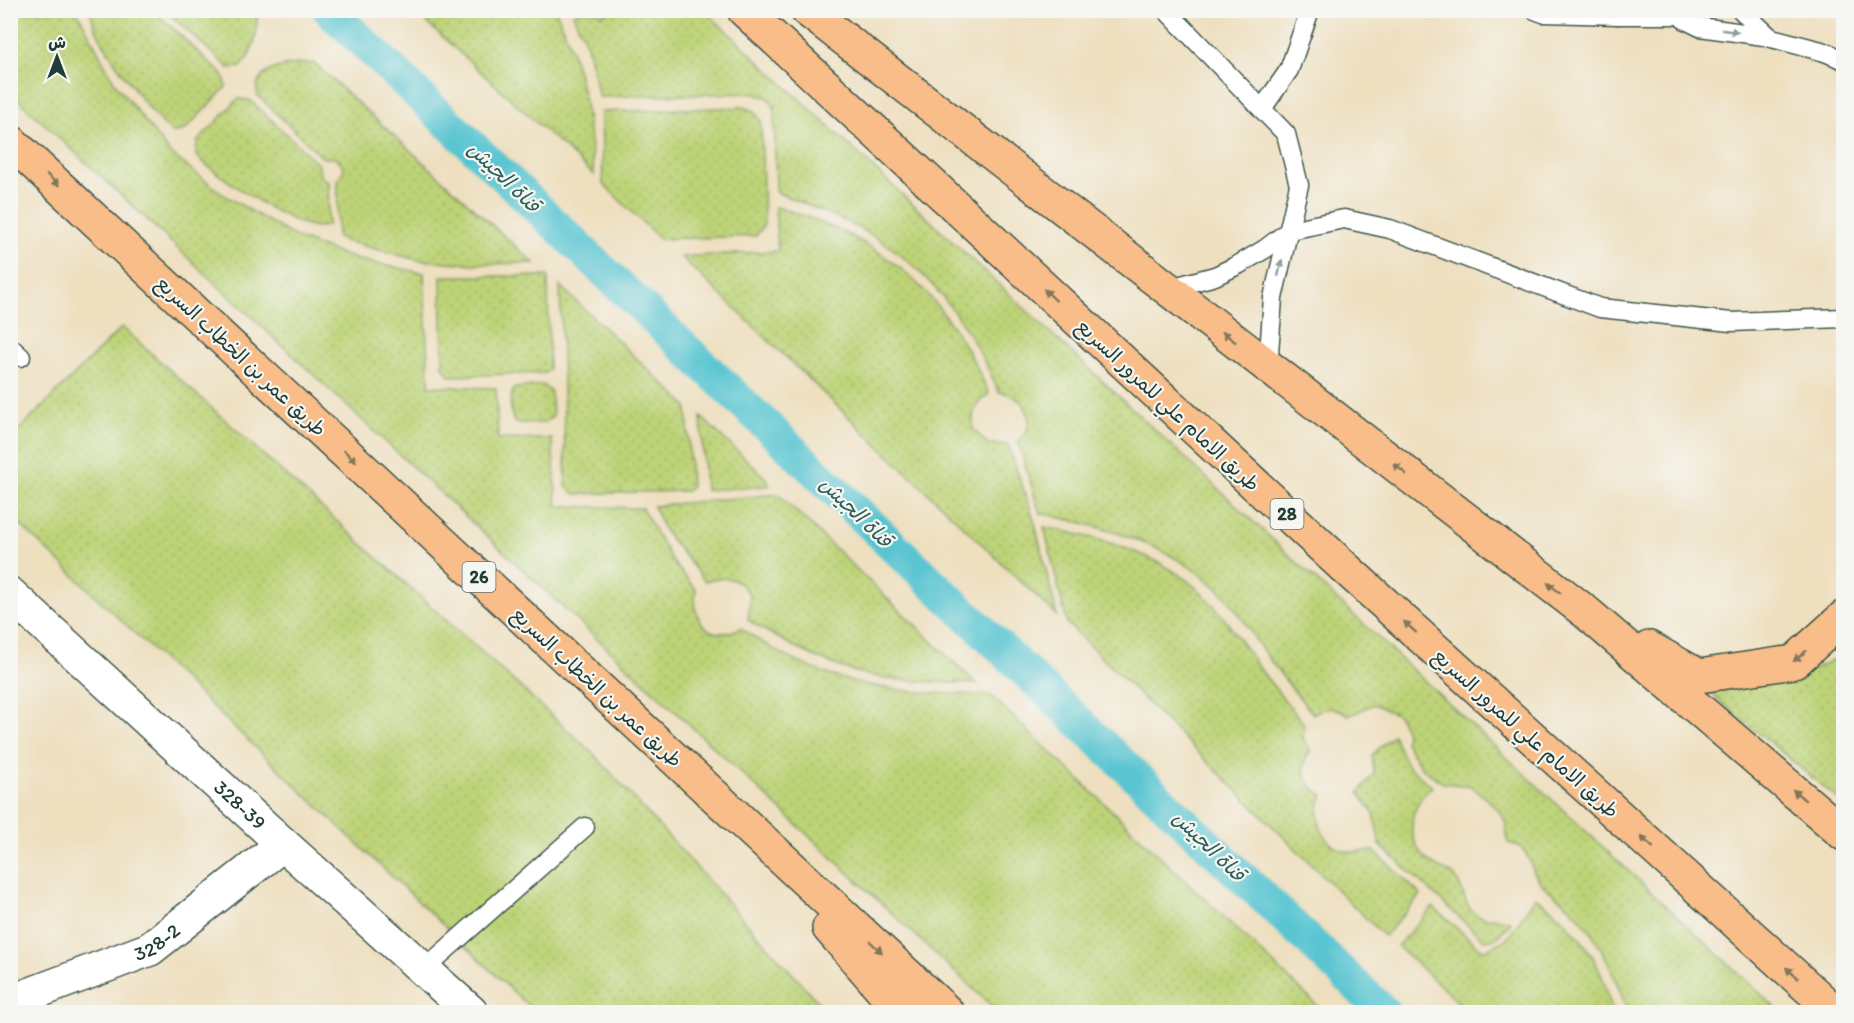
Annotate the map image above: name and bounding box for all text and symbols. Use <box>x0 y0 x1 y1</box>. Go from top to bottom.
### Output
one-way arrow <box>1720 26 1739 35</box>
north arrow <box>27 27 87 87</box>
text: ش <box>48 33 66 52</box>
water label: قناة الجيش <box>463 136 548 219</box>
one-way arrow <box>46 173 60 187</box>
one-way arrow <box>1275 258 1285 277</box>
street label: طريق عمر بن الخطاب السريع <box>149 271 331 443</box>
one-way arrow <box>1043 289 1057 303</box>
street label: طريق الامام علي للمرور السريع <box>1067 314 1265 501</box>
one-way arrow <box>1221 332 1236 344</box>
one-way arrow <box>342 449 356 463</box>
one-way arrow <box>1392 464 1407 476</box>
water label: قناة الجيش <box>815 471 900 554</box>
road number: 28 <box>1270 499 1304 529</box>
road number: 26 <box>462 562 496 592</box>
one-way arrow <box>1547 583 1562 595</box>
street label: طريق عمر بن الخطاب السريع <box>505 602 687 774</box>
one-way arrow <box>1402 620 1417 634</box>
street label: طريق الامام علي للمرور السريع <box>1424 643 1624 827</box>
one-way arrow <box>1792 649 1808 662</box>
street label: 328-39 <box>209 775 271 834</box>
one-way arrow <box>1791 789 1807 802</box>
water label: قناة الجيش <box>1168 805 1253 888</box>
one-way arrow <box>1640 835 1655 849</box>
street label: 328-2 <box>131 918 185 966</box>
one-way arrow <box>869 940 884 954</box>
one-way arrow <box>1785 967 1800 980</box>

